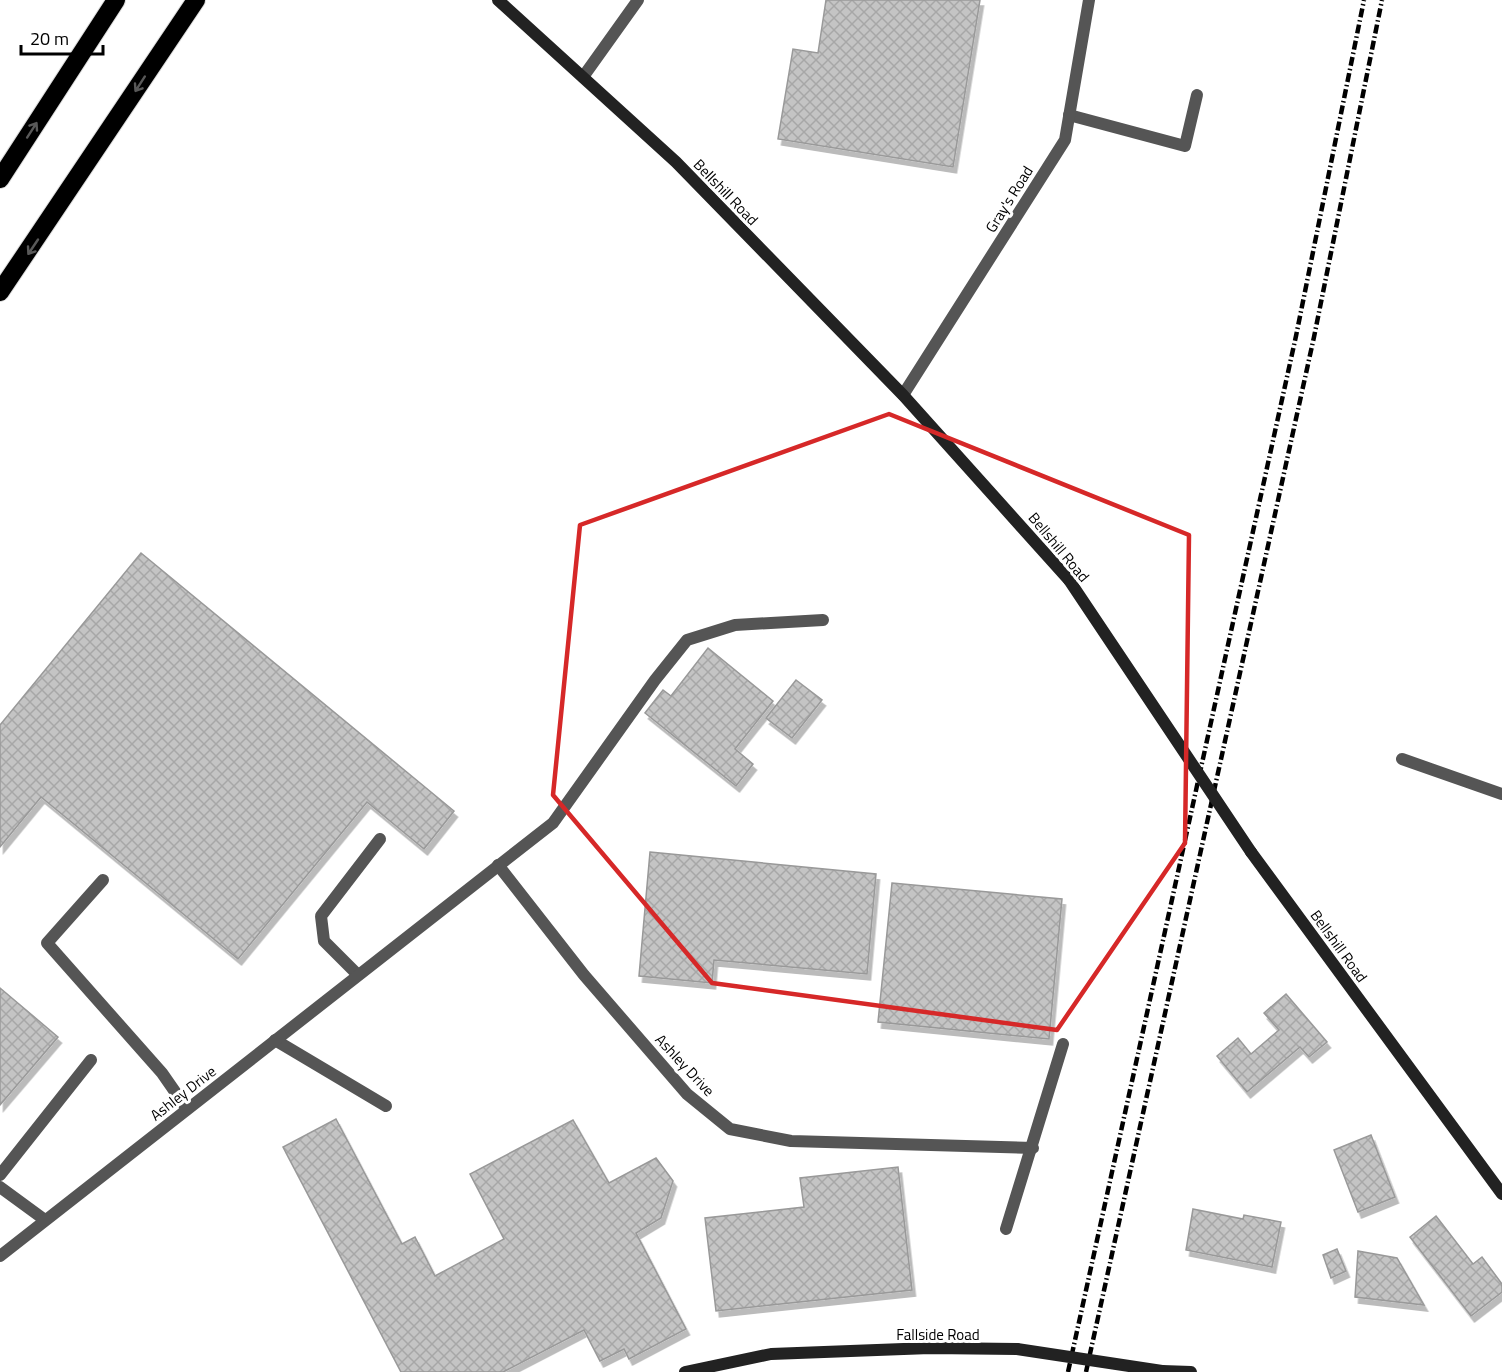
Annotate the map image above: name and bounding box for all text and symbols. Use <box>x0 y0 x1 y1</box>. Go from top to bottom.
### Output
scale bar <box>21 18 104 56</box>
text: 20 m <box>30 25 69 52</box>
one-way arrow <box>134 75 146 92</box>
one-way arrow <box>26 122 38 139</box>
street label: Bellshill Road <box>688 154 764 230</box>
street label: Gray's Road <box>979 161 1039 237</box>
one-way arrow <box>27 238 39 254</box>
street label: Bellshill Road <box>1023 507 1095 587</box>
street label: Bellshill Road <box>1305 905 1373 987</box>
street label: Ashley Drive <box>650 1029 720 1101</box>
street label: Ashley Drive <box>145 1060 221 1126</box>
street label: Fallside Road <box>896 1323 980 1346</box>

